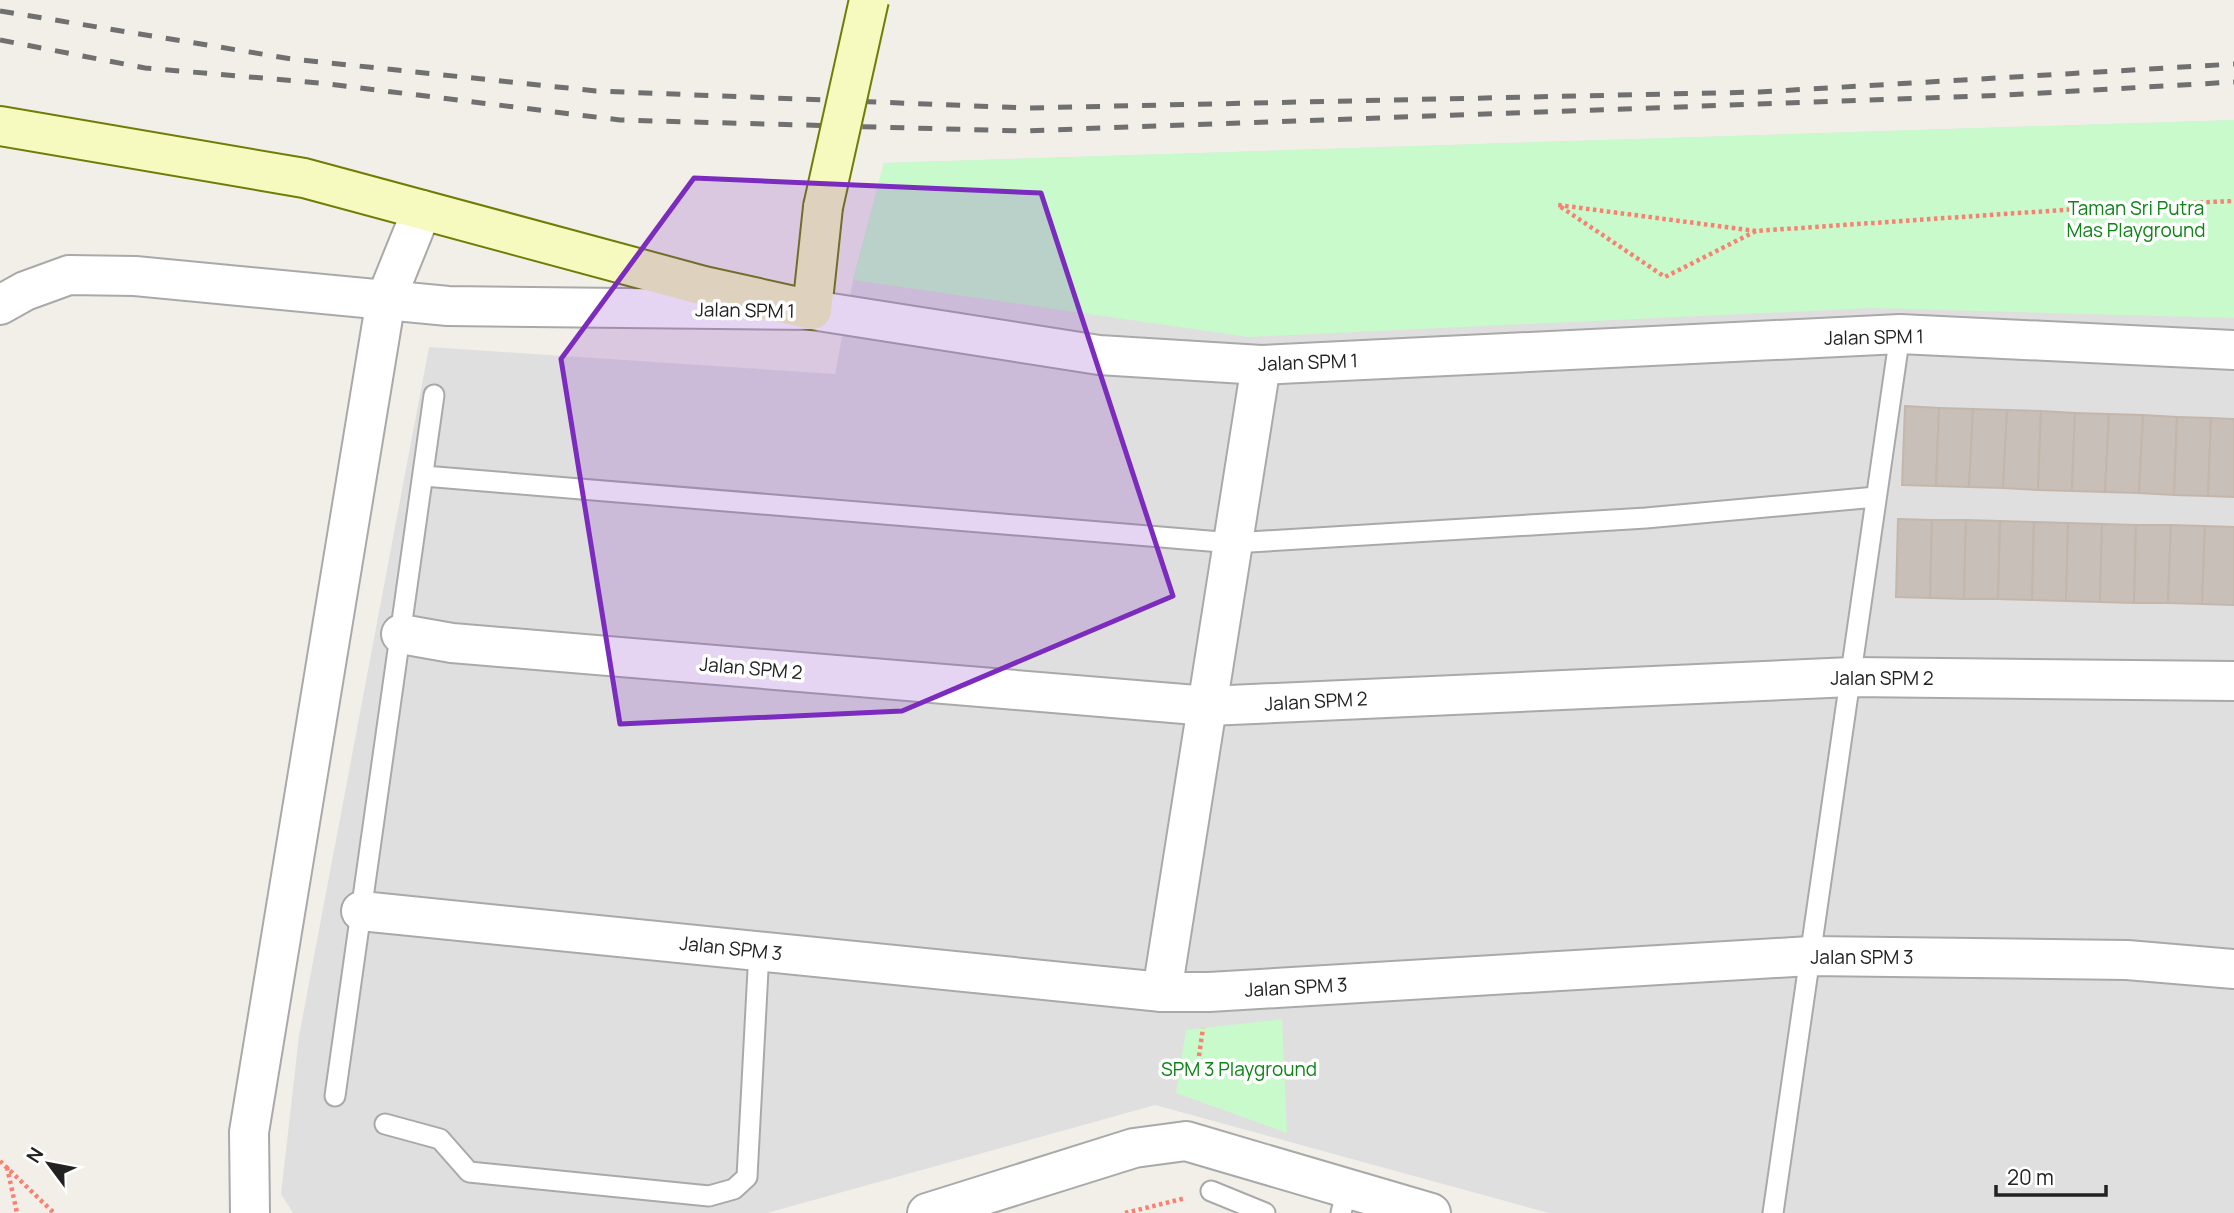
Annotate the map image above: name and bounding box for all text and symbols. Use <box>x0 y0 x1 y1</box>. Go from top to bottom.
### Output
park label: Taman Sri Putra Mas Playground <box>2067 195 2205 243</box>
street label: Jalan SPM 1 <box>695 296 795 324</box>
street label: Jalan SPM 1 <box>1824 323 1924 351</box>
street label: Jalan SPM 1 <box>1258 347 1358 377</box>
street label: Jalan SPM 2 <box>698 651 804 685</box>
street label: Jalan SPM 2 <box>1830 665 1934 691</box>
street label: Jalan SPM 2 <box>1264 685 1368 717</box>
street label: Jalan SPM 3 <box>678 930 784 966</box>
street label: Jalan SPM 3 <box>1811 944 1913 970</box>
street label: Jalan SPM 3 <box>1244 971 1348 1003</box>
park label: SPM 3 Playground <box>1161 1056 1317 1082</box>
north arrow <box>14 1129 84 1199</box>
text: N <box>20 1142 49 1168</box>
scale bar <box>1996 1154 2106 1198</box>
text: 20 m <box>2007 1163 2054 1191</box>

